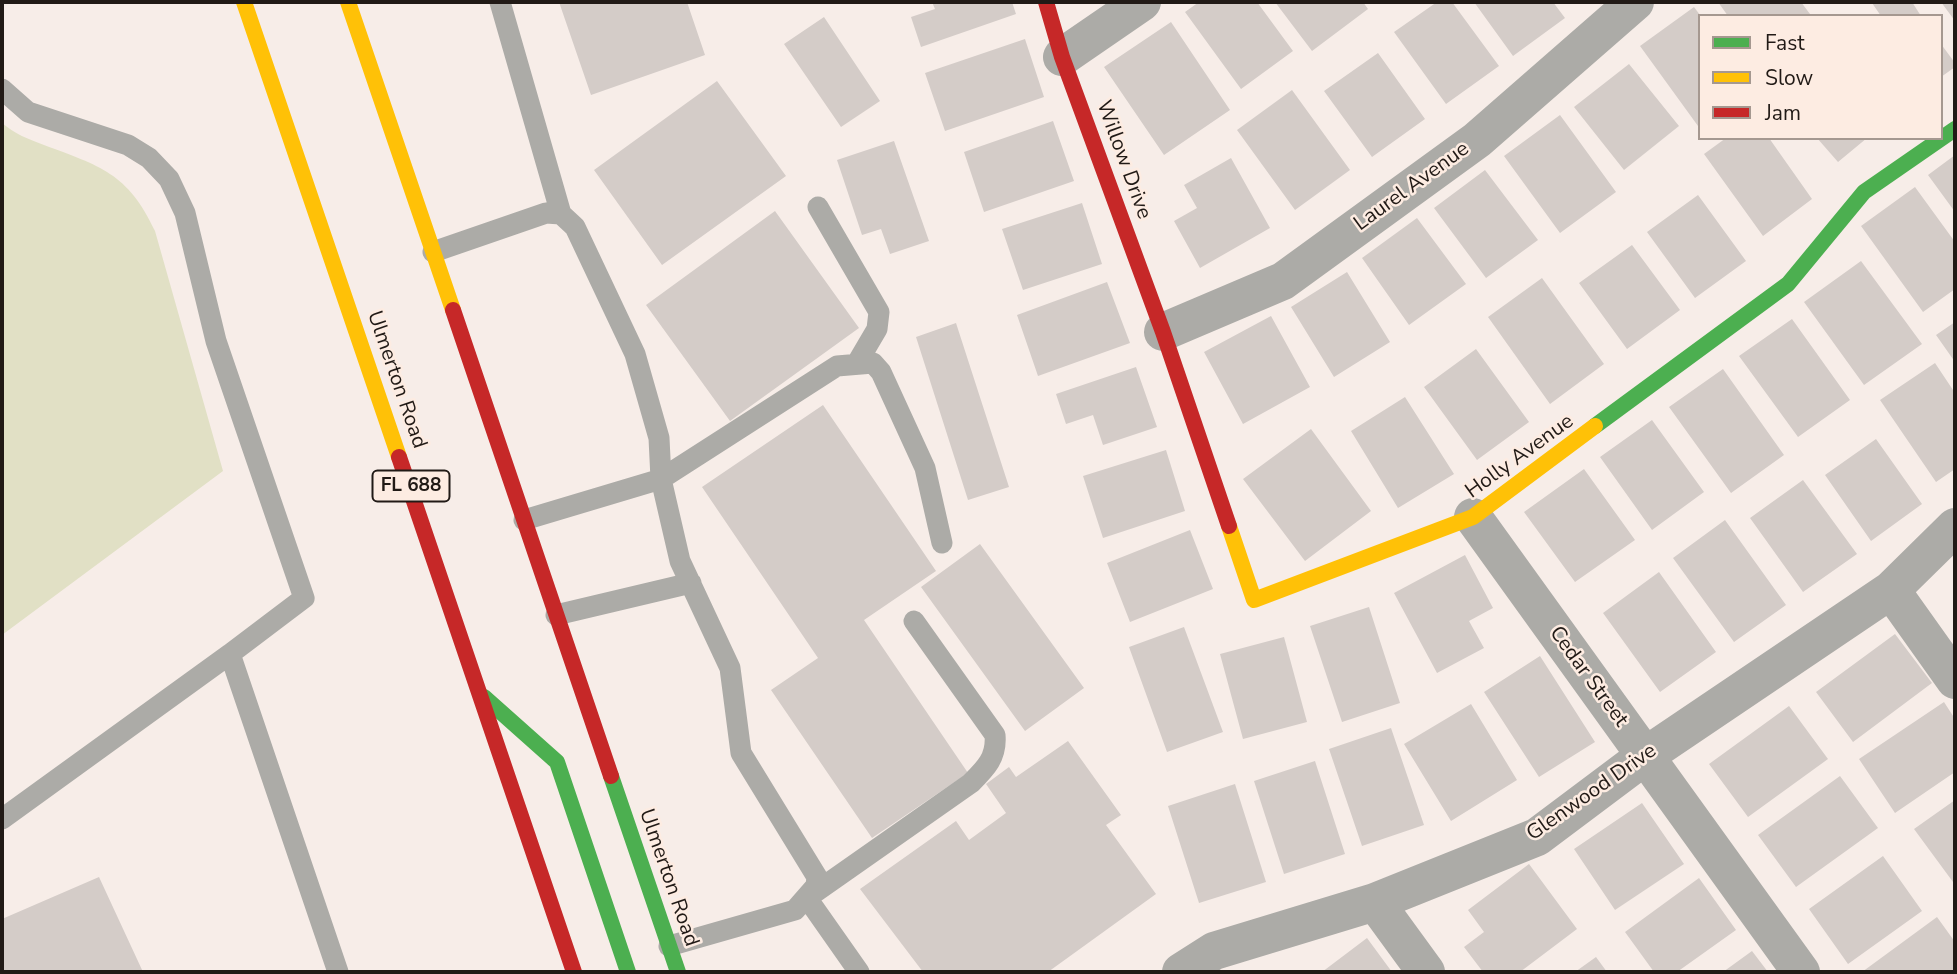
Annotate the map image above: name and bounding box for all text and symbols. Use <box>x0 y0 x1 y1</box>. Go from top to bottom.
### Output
legend <box>1698 14 1943 140</box>
text: Fast <box>1765 29 1805 57</box>
text: Slow <box>1765 64 1813 92</box>
street label: Willow Drive <box>1090 97 1156 223</box>
text: Jam <box>1765 99 1801 127</box>
street label: Laurel Avenue <box>1350 137 1474 237</box>
street label: Ulmerton Road <box>361 308 431 452</box>
street label: Holly Avenue <box>1461 409 1579 505</box>
road number: FL 688 <box>372 471 450 502</box>
street label: Cedar Street <box>1543 622 1633 732</box>
street label: Glenwood Drive <box>1522 739 1662 847</box>
street label: Ulmerton Road <box>633 806 703 950</box>

